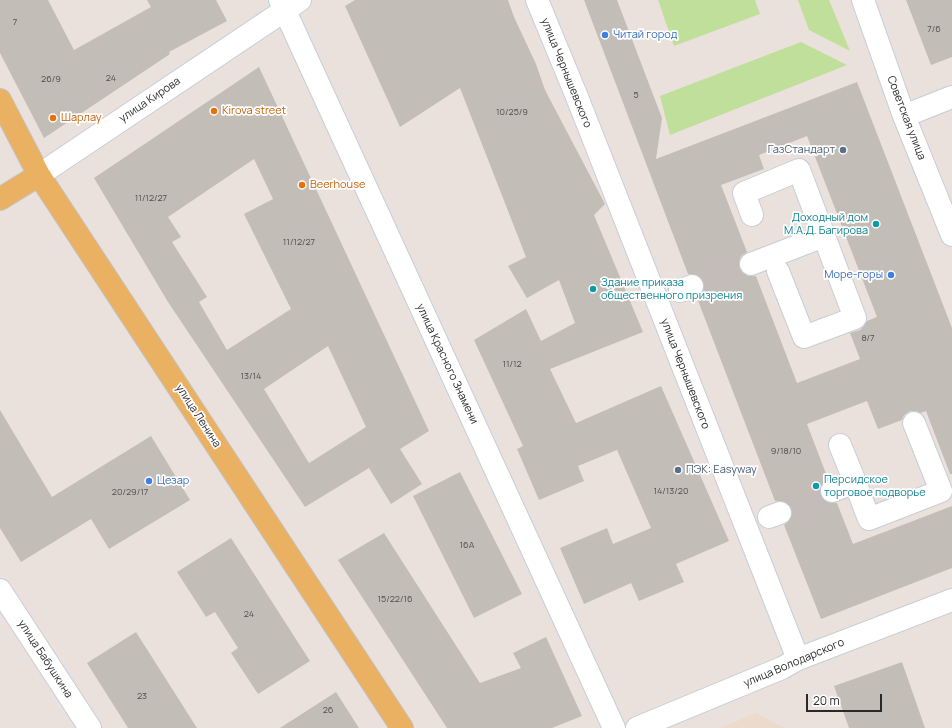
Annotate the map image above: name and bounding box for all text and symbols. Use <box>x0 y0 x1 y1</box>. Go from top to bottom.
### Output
street label: улица Чернышевского <box>538 16 594 130</box>
house number: 7 <box>13 17 17 27</box>
house number: 7/6 <box>927 24 941 34</box>
place label: Читай город <box>613 28 677 42</box>
marker: Читай город <box>600 30 610 40</box>
house number: 24 <box>106 73 116 83</box>
house number: 26/9 <box>41 74 61 84</box>
street label: Советская улица <box>884 74 928 162</box>
street label: улица Кирова <box>117 75 183 125</box>
house number: 5 <box>633 90 639 100</box>
place label: Kirova street <box>222 104 286 118</box>
marker: Kirova street <box>209 106 219 116</box>
house number: 10/25/9 <box>496 107 528 117</box>
place label: Шарлау <box>61 111 102 125</box>
marker: Шарлау <box>48 113 58 123</box>
place label: ГазСтандарт <box>768 143 835 157</box>
marker: ГазСтандарт <box>838 145 848 155</box>
place label: Beerhouse <box>310 178 365 192</box>
marker: Beerhouse <box>297 180 307 190</box>
house number: 11/12/27 <box>135 193 167 203</box>
place label: Доходный дом М.А.Д. Багирова <box>784 211 868 237</box>
marker: Доходный дом М.А.Д. Багирова <box>871 219 881 229</box>
house number: 11/12/27 <box>283 237 315 247</box>
place label: Море-горы <box>824 268 883 282</box>
marker: Море-горы <box>886 270 896 280</box>
place label: Здание приказа общественного призрения <box>601 276 742 302</box>
marker: Здание приказа общественного призрения <box>588 284 598 294</box>
street label: улица Красного Знамени <box>413 302 481 426</box>
street label: улица Чернышевского <box>658 317 712 431</box>
house number: 8/7 <box>861 333 875 343</box>
house number: 11/12 <box>502 359 522 369</box>
house number: 13/14 <box>241 371 261 381</box>
street label: улица Ленина <box>173 382 223 450</box>
house number: 9/18/10 <box>771 446 801 456</box>
place label: ПЭК: Easyway <box>686 463 757 477</box>
marker: ПЭК: Easyway <box>673 465 683 475</box>
place label: Персидское торговое подворье <box>824 473 926 499</box>
place label: Цезар <box>157 474 189 488</box>
marker: Цезар <box>144 476 154 486</box>
marker: Персидское торговое подворье <box>811 481 821 491</box>
house number: 14/13/20 <box>654 486 688 496</box>
house number: 20/29/17 <box>112 487 148 497</box>
house number: 16А <box>460 540 474 550</box>
house number: 15/22/16 <box>377 594 413 604</box>
house number: 24 <box>244 609 254 619</box>
street label: улица Бабушкина <box>15 617 75 701</box>
street label: улица Володарского <box>742 636 846 690</box>
scale bar <box>808 686 884 712</box>
house number: 23 <box>137 691 147 701</box>
text: 20 m <box>813 692 840 709</box>
house number: 26 <box>323 705 333 715</box>

